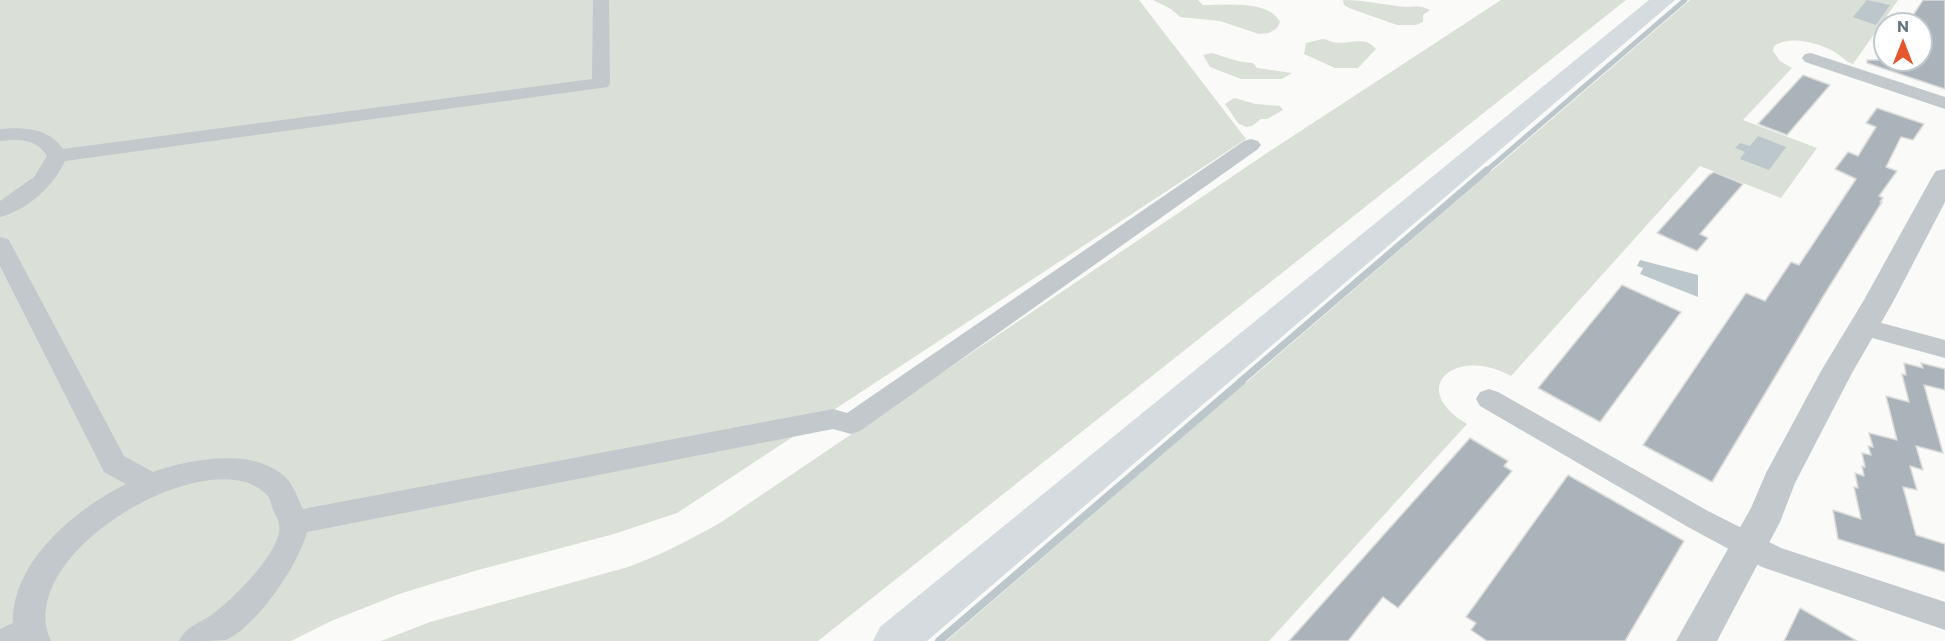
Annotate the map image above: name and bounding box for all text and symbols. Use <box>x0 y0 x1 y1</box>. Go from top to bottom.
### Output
north arrow <box>1873 12 1933 72</box>
text: N <box>1897 16 1909 35</box>

